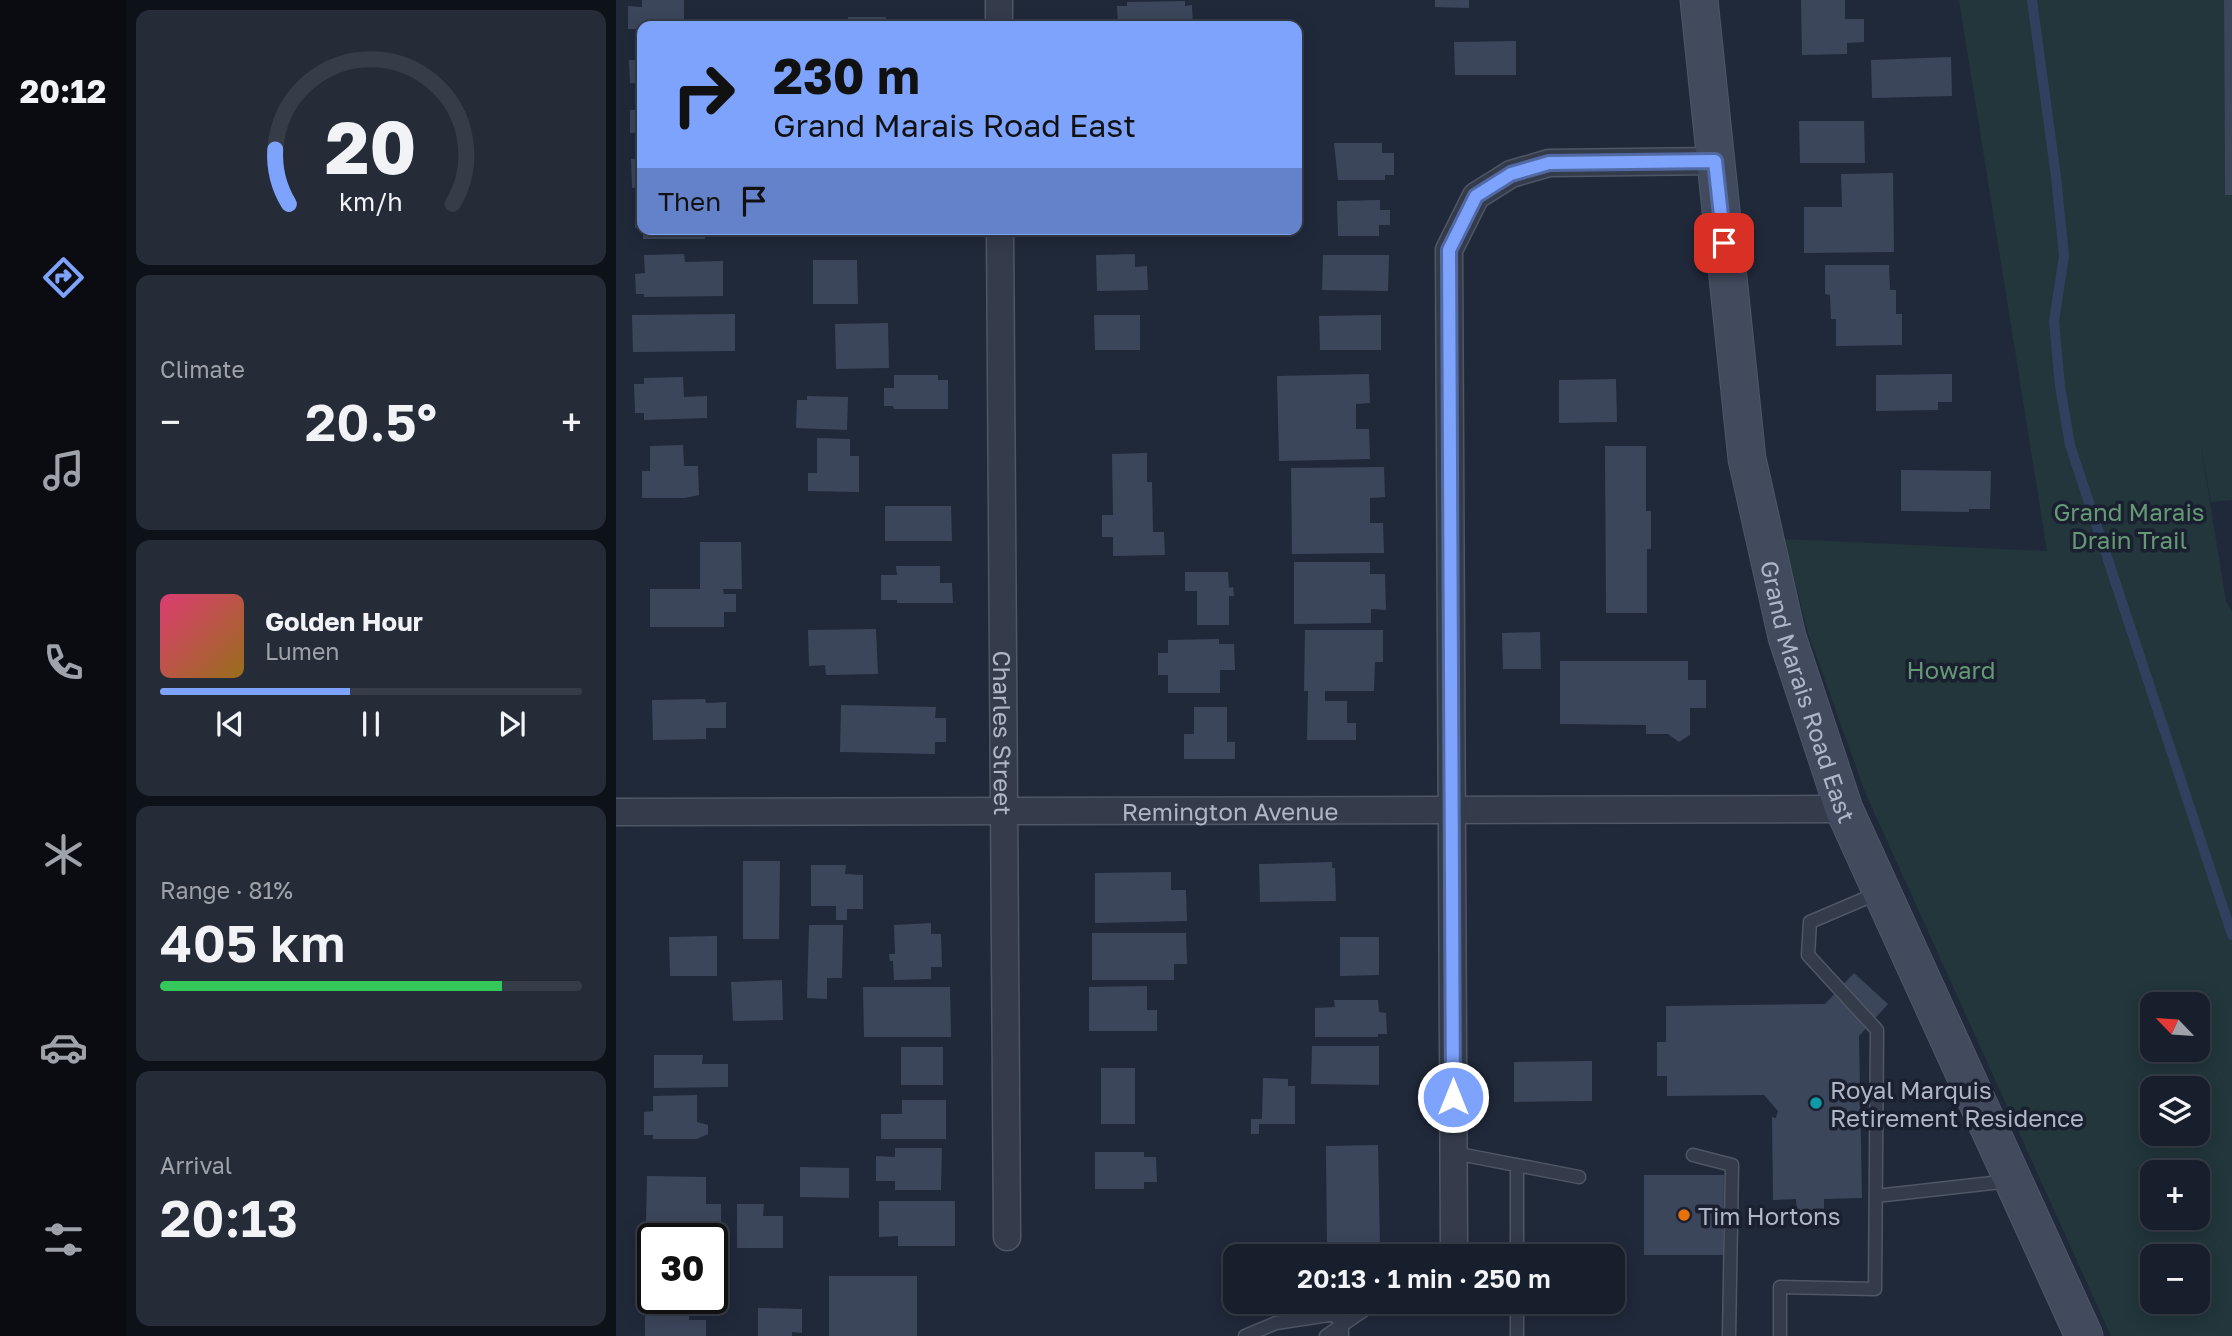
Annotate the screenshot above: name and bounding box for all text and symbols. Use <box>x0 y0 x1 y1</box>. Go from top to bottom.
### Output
text: 230 m <box>773 46 920 105</box>
icon: right <box>658 49 749 140</box>
text: 20:12 <box>20 72 106 110</box>
text: 20 <box>325 103 417 190</box>
text: Grand Marais Road East <box>773 106 1136 144</box>
icon: arrive <box>735 182 773 220</box>
text: km/h <box>339 185 403 216</box>
text: Then <box>658 186 721 217</box>
pin <box>1694 213 1754 273</box>
icon: arrive <box>1705 224 1743 262</box>
icon: directions <box>39 253 88 302</box>
text: Climate <box>160 355 245 383</box>
text: 20.5° <box>305 390 437 452</box>
text: − <box>160 399 181 444</box>
text: + <box>561 399 582 444</box>
icon: music <box>39 446 88 495</box>
park label: Grand Marais Drain Trail <box>2053 497 2205 554</box>
street label: Grand Marais Road East <box>1756 558 1863 827</box>
text: Golden Hour <box>265 606 423 637</box>
text: Lumen <box>265 637 339 665</box>
icon: phone <box>39 638 88 687</box>
street label: Charles Street <box>988 650 1019 816</box>
park label: Howard <box>1907 655 1995 684</box>
icon: previous <box>211 705 249 743</box>
icon: pause <box>352 705 390 743</box>
icon: next <box>493 705 531 743</box>
street label: Remington Avenue <box>1122 796 1338 825</box>
icon: climate <box>39 830 88 879</box>
text: Range · 81% <box>160 876 293 904</box>
text: 405 km <box>160 911 345 973</box>
north arrow <box>2140 992 2210 1062</box>
map controls <box>2140 992 2210 1314</box>
icon: car <box>39 1023 88 1072</box>
position arrow <box>1416 1060 1490 1134</box>
place label: Royal Marquis Retirement Residence <box>1830 1075 2084 1132</box>
button: layers <box>2140 1076 2210 1146</box>
marker: Royal Marquis Retirement Residence <box>1808 1095 1824 1111</box>
text: Arrival <box>160 1151 232 1179</box>
button: + <box>2140 1160 2210 1230</box>
text: 20:13 <box>160 1186 298 1248</box>
place label: Tim Hortons <box>1698 1201 1841 1230</box>
marker: Tim Hortons <box>1676 1207 1692 1223</box>
icon: filters <box>39 1215 88 1264</box>
speed limit sign: 30 <box>637 1223 728 1314</box>
button: − <box>2140 1244 2210 1314</box>
text: 20:13 · 1 min · 250 m <box>1297 1263 1551 1294</box>

